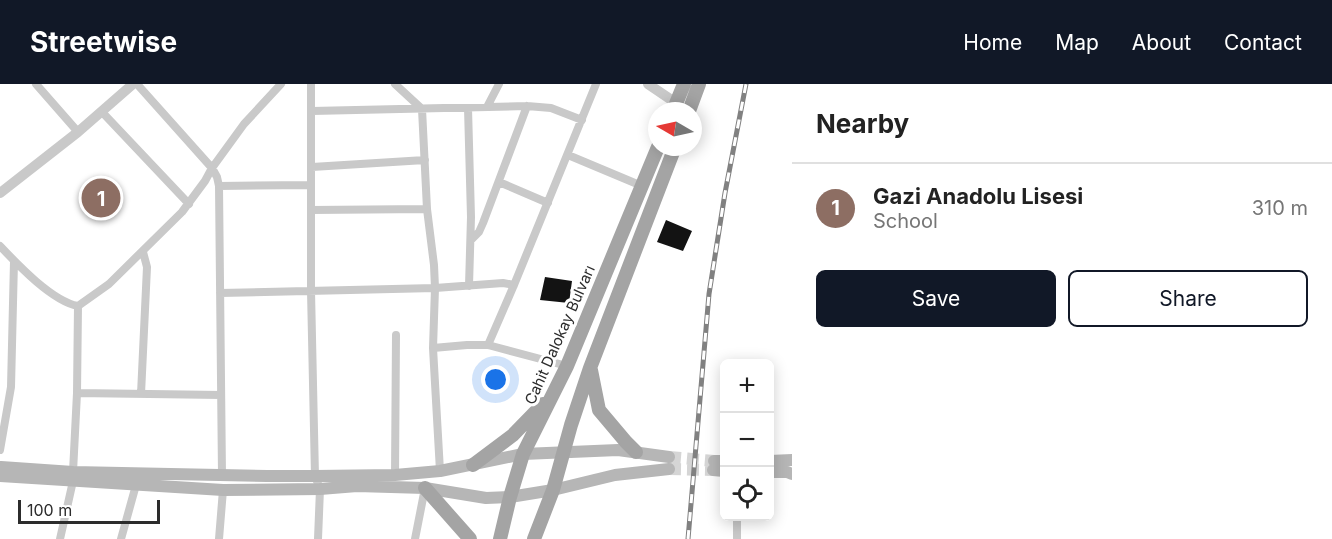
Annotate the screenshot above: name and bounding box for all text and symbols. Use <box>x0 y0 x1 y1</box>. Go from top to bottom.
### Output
text: Streetwise <box>30 25 177 59</box>
text: Home <box>963 30 1022 55</box>
text: Map <box>1055 30 1099 55</box>
text: About <box>1132 30 1191 55</box>
text: Contact <box>1224 30 1302 55</box>
north arrow <box>648 102 702 156</box>
text: Nearby <box>816 108 909 139</box>
pin: 1 <box>82 176 120 220</box>
text: Gazi Anadolu Lisesi <box>873 183 1083 209</box>
text: 1 <box>831 196 840 220</box>
text: 310 m <box>1252 196 1308 220</box>
text: School <box>873 209 938 233</box>
street label: Cahit Dalokay Bulvarı <box>520 262 599 407</box>
button: Save <box>816 270 1056 327</box>
button: Share <box>1068 270 1308 327</box>
map controls <box>720 359 774 521</box>
button: + <box>720 359 774 413</box>
your location <box>481 365 510 394</box>
button: − <box>720 413 774 467</box>
button: locate <box>720 467 774 521</box>
scale bar <box>18 497 160 524</box>
text: 100 m <box>27 500 72 520</box>

